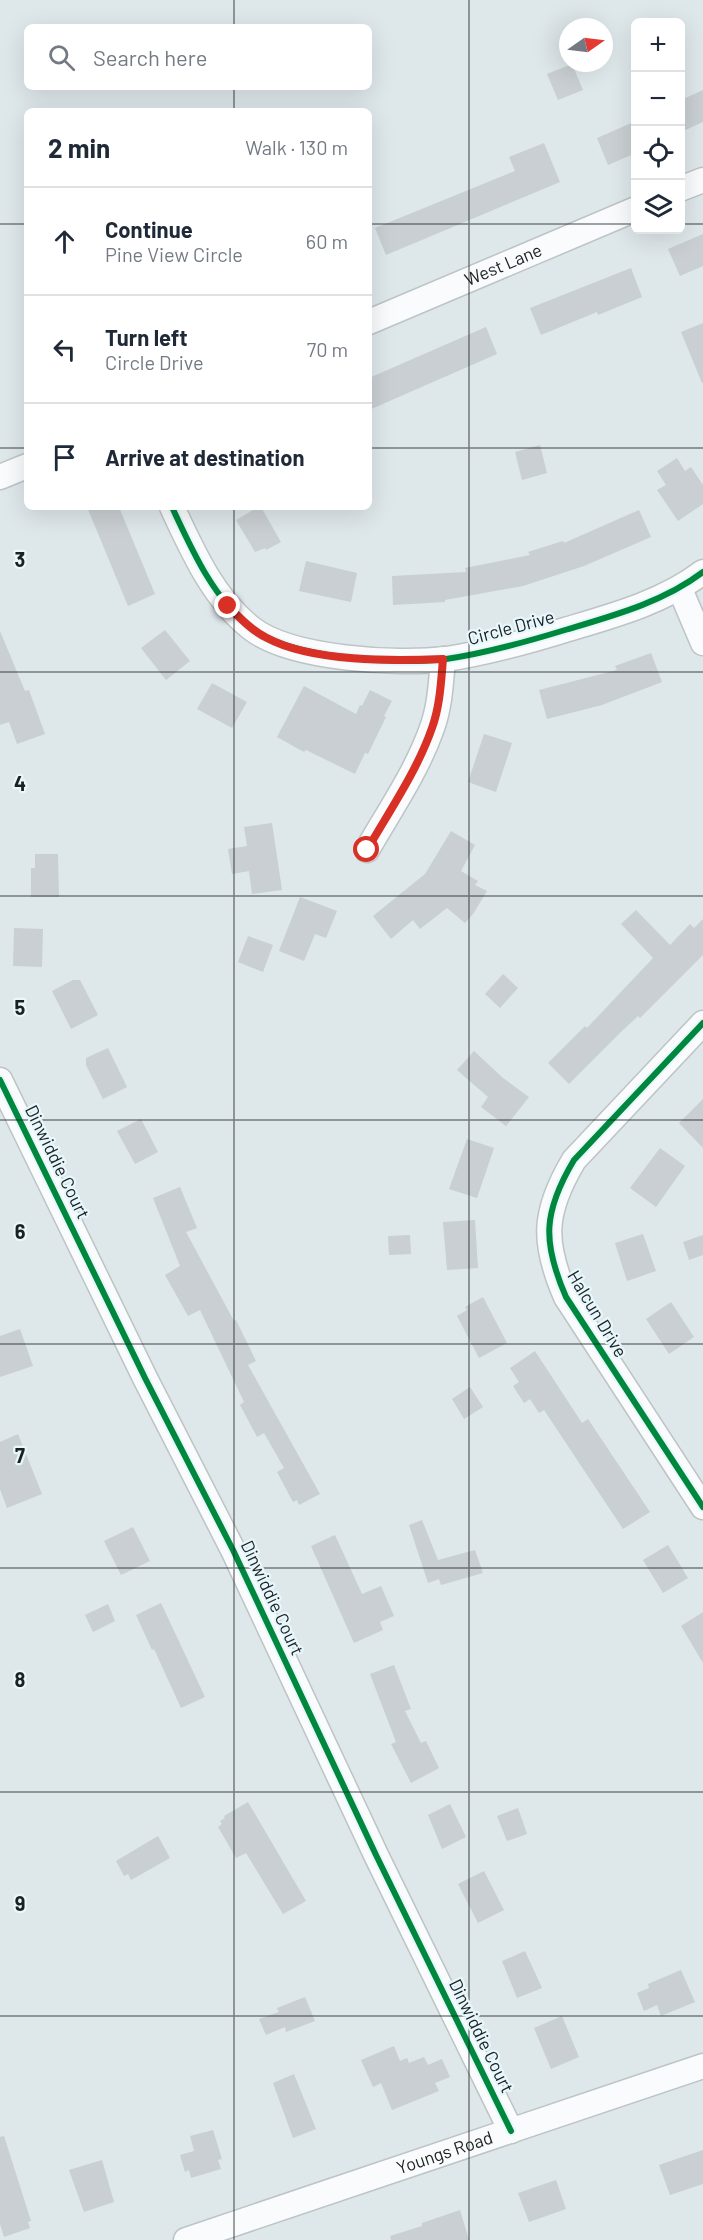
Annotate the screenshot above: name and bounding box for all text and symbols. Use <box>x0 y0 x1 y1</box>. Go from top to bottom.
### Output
north arrow <box>559 18 613 72</box>
map controls <box>631 18 685 234</box>
button: + <box>631 18 685 72</box>
search box <box>24 24 372 90</box>
icon: search <box>45 41 78 74</box>
text: Search here <box>93 44 207 70</box>
button: − <box>631 72 685 126</box>
button: locate <box>631 126 685 180</box>
text: 2 min <box>48 132 110 163</box>
text: Walk · 130 m <box>245 135 348 159</box>
button: layers <box>631 180 685 234</box>
text: Continue <box>105 216 193 242</box>
icon: ahead <box>48 225 81 258</box>
text: 60 m <box>306 229 348 253</box>
street label: West Lane <box>461 238 545 290</box>
text: Pine View Circle <box>105 242 243 266</box>
text: Turn left <box>105 324 188 350</box>
icon: left <box>48 333 81 366</box>
text: 70 m <box>307 337 348 361</box>
text: Circle Drive <box>105 350 204 374</box>
icon: arrive <box>48 441 81 474</box>
text: Arrive at destination <box>105 444 304 470</box>
text: 3 <box>15 547 25 571</box>
route end <box>214 592 240 618</box>
street label: Circle Drive <box>465 605 556 649</box>
text: 4 <box>14 771 26 795</box>
route start <box>353 836 379 862</box>
text: 5 <box>15 995 26 1019</box>
street label: Dinwiddie Court <box>21 1101 95 1222</box>
text: 6 <box>15 1219 26 1243</box>
street label: Halcun Drive <box>563 1266 632 1361</box>
text: 7 <box>15 1443 25 1467</box>
street label: Dinwiddie Court <box>237 1537 309 1658</box>
text: 8 <box>15 1667 26 1691</box>
text: 9 <box>15 1891 25 1915</box>
street label: Dinwiddie Court <box>445 1975 519 2096</box>
street label: Youngs Road <box>394 2126 495 2178</box>

